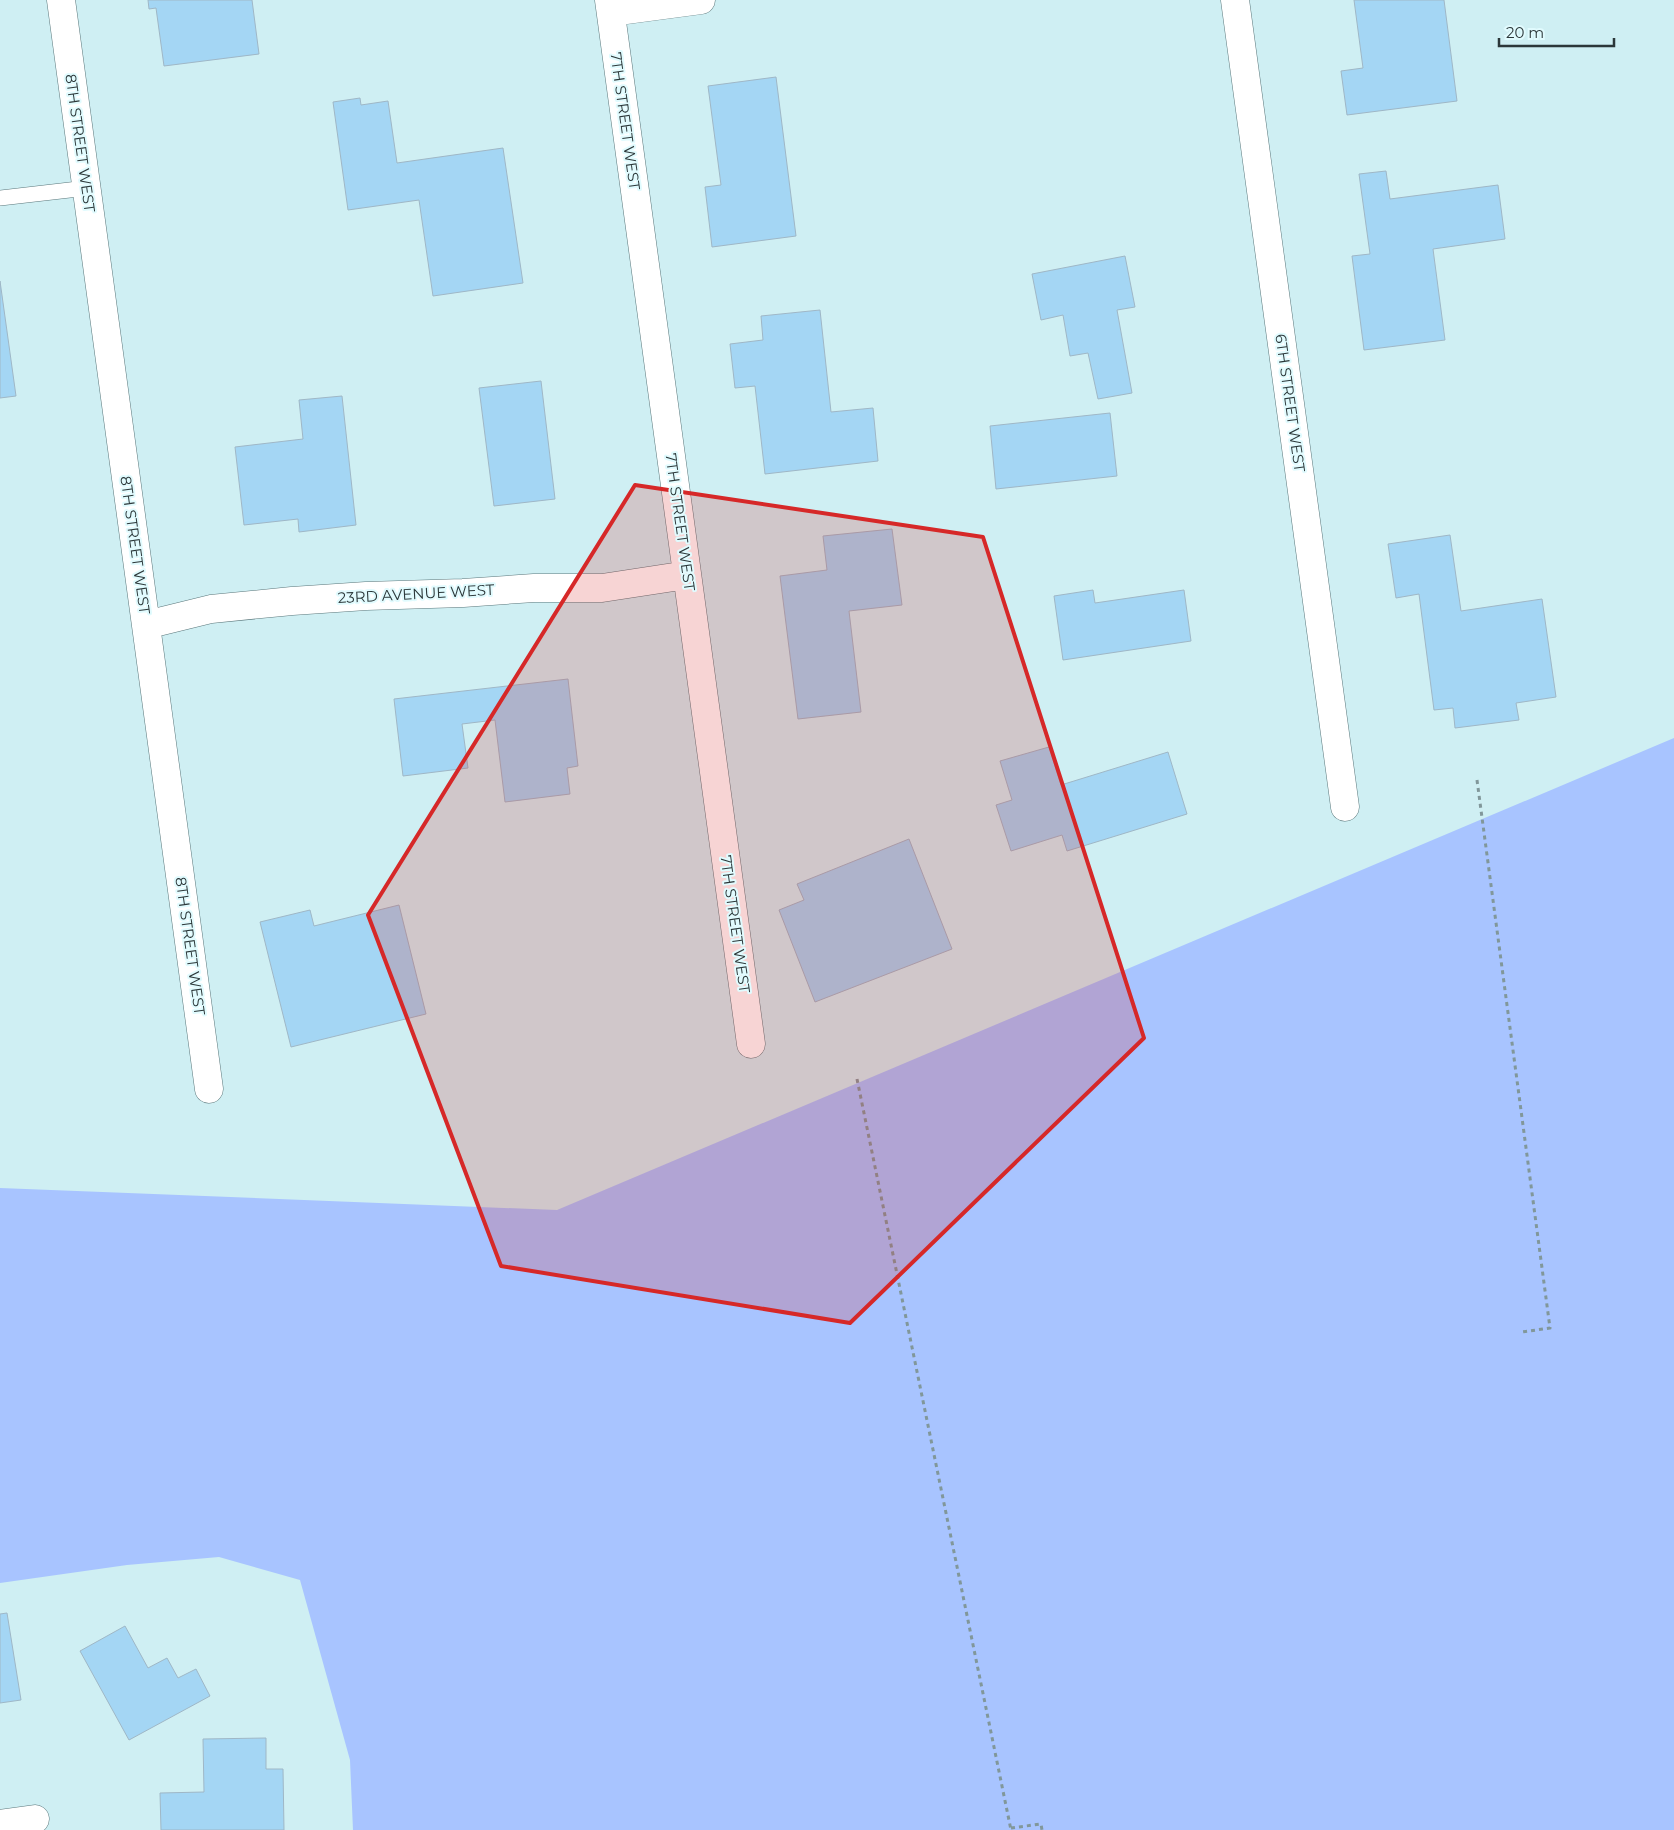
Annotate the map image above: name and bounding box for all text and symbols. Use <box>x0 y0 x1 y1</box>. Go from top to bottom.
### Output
scale bar <box>1499 15 1614 47</box>
text: 20 m <box>1506 23 1544 42</box>
street label: 7TH STREET WEST <box>606 51 645 191</box>
street label: 8TH STREET WEST <box>61 73 100 214</box>
street label: 6TH STREET WEST <box>1271 333 1310 473</box>
street label: 7TH STREET WEST <box>661 452 700 592</box>
street label: 8TH STREET WEST <box>116 475 155 616</box>
street label: 23RD AVENUE WEST <box>337 580 495 607</box>
street label: 7TH STREET WEST <box>716 854 755 994</box>
street label: 8TH STREET WEST <box>171 876 210 1017</box>

